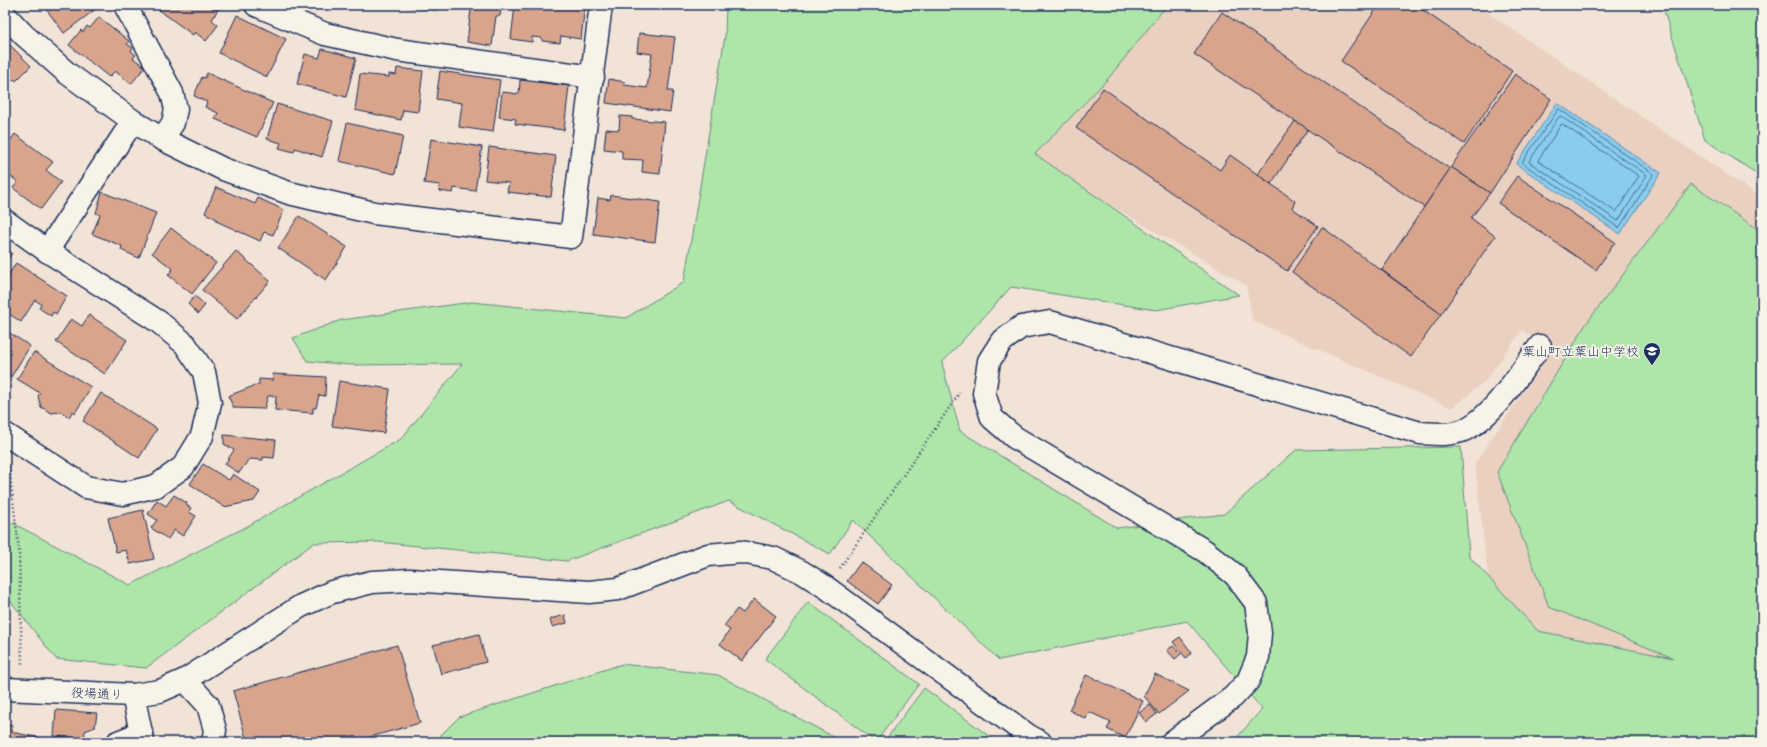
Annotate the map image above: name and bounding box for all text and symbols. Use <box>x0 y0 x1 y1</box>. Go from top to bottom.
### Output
school or university icon: 葉山町立葉山中学校 <box>1642 341 1662 366</box>
place label: 葉山町立葉山中学校 <box>1522 344 1639 359</box>
street label: 役場通り <box>71 685 123 702</box>

